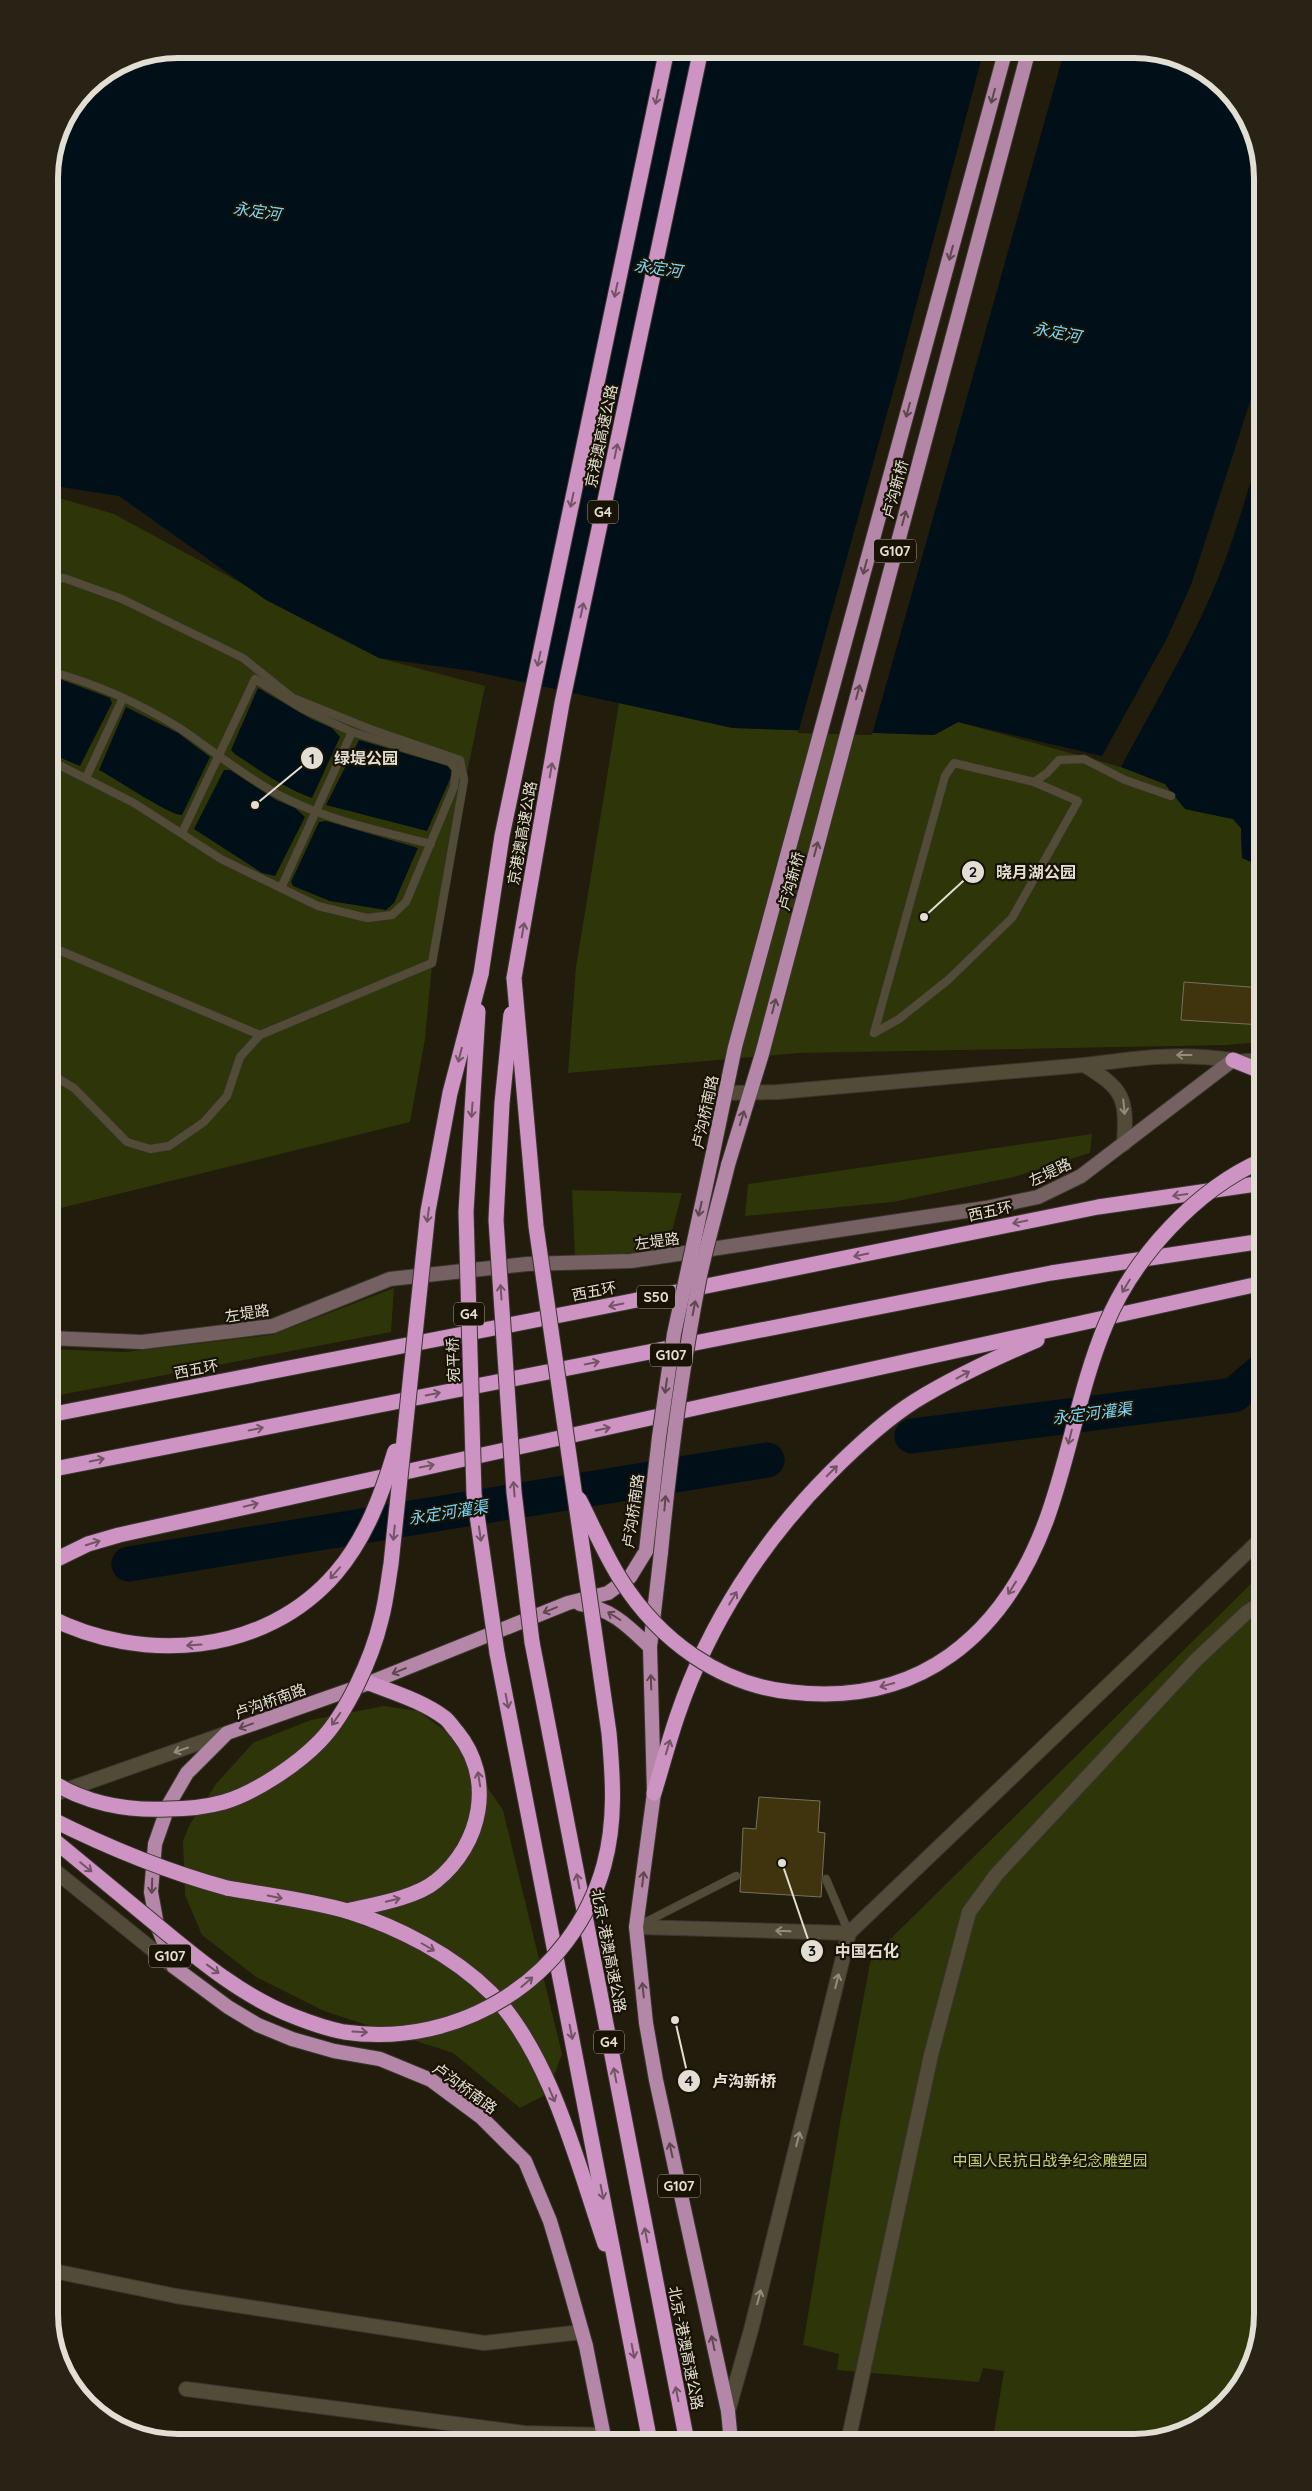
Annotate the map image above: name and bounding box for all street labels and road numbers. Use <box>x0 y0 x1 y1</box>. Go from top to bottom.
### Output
street label: 京港澳高速公路 <box>581 383 621 489</box>
street label: 卢沟新桥 <box>878 458 912 520</box>
road number: G4 <box>588 501 618 524</box>
road number: G107 <box>874 540 916 562</box>
street label: 京港澳高速公路 <box>504 780 540 886</box>
street label: 卢沟新桥 <box>774 850 808 912</box>
street label: 卢沟桥南路 <box>688 1073 722 1151</box>
street label: 左堤路 <box>1026 1154 1074 1190</box>
street label: 西五环 <box>966 1197 1014 1225</box>
street label: 左堤路 <box>633 1228 681 1254</box>
street label: 西五环 <box>570 1277 618 1305</box>
road number: S50 <box>637 1285 675 1308</box>
street label: 左堤路 <box>223 1300 271 1326</box>
road number: G4 <box>454 1302 484 1326</box>
street label: 宛平桥 <box>443 1337 463 1383</box>
road number: G107 <box>650 1344 692 1366</box>
street label: 西五环 <box>172 1355 220 1383</box>
street label: 卢沟桥南路 <box>618 1473 648 1549</box>
street label: 卢沟桥南路 <box>232 1679 308 1723</box>
street label: 北京-港澳高速公路 <box>588 1887 630 2015</box>
road number: G107 <box>149 1944 191 1968</box>
road number: G4 <box>594 2030 624 2054</box>
street label: 卢沟桥南路 <box>429 2058 501 2118</box>
road number: G107 <box>658 2174 700 2198</box>
street label: 北京-港澳高速公路 <box>665 2284 707 2412</box>

